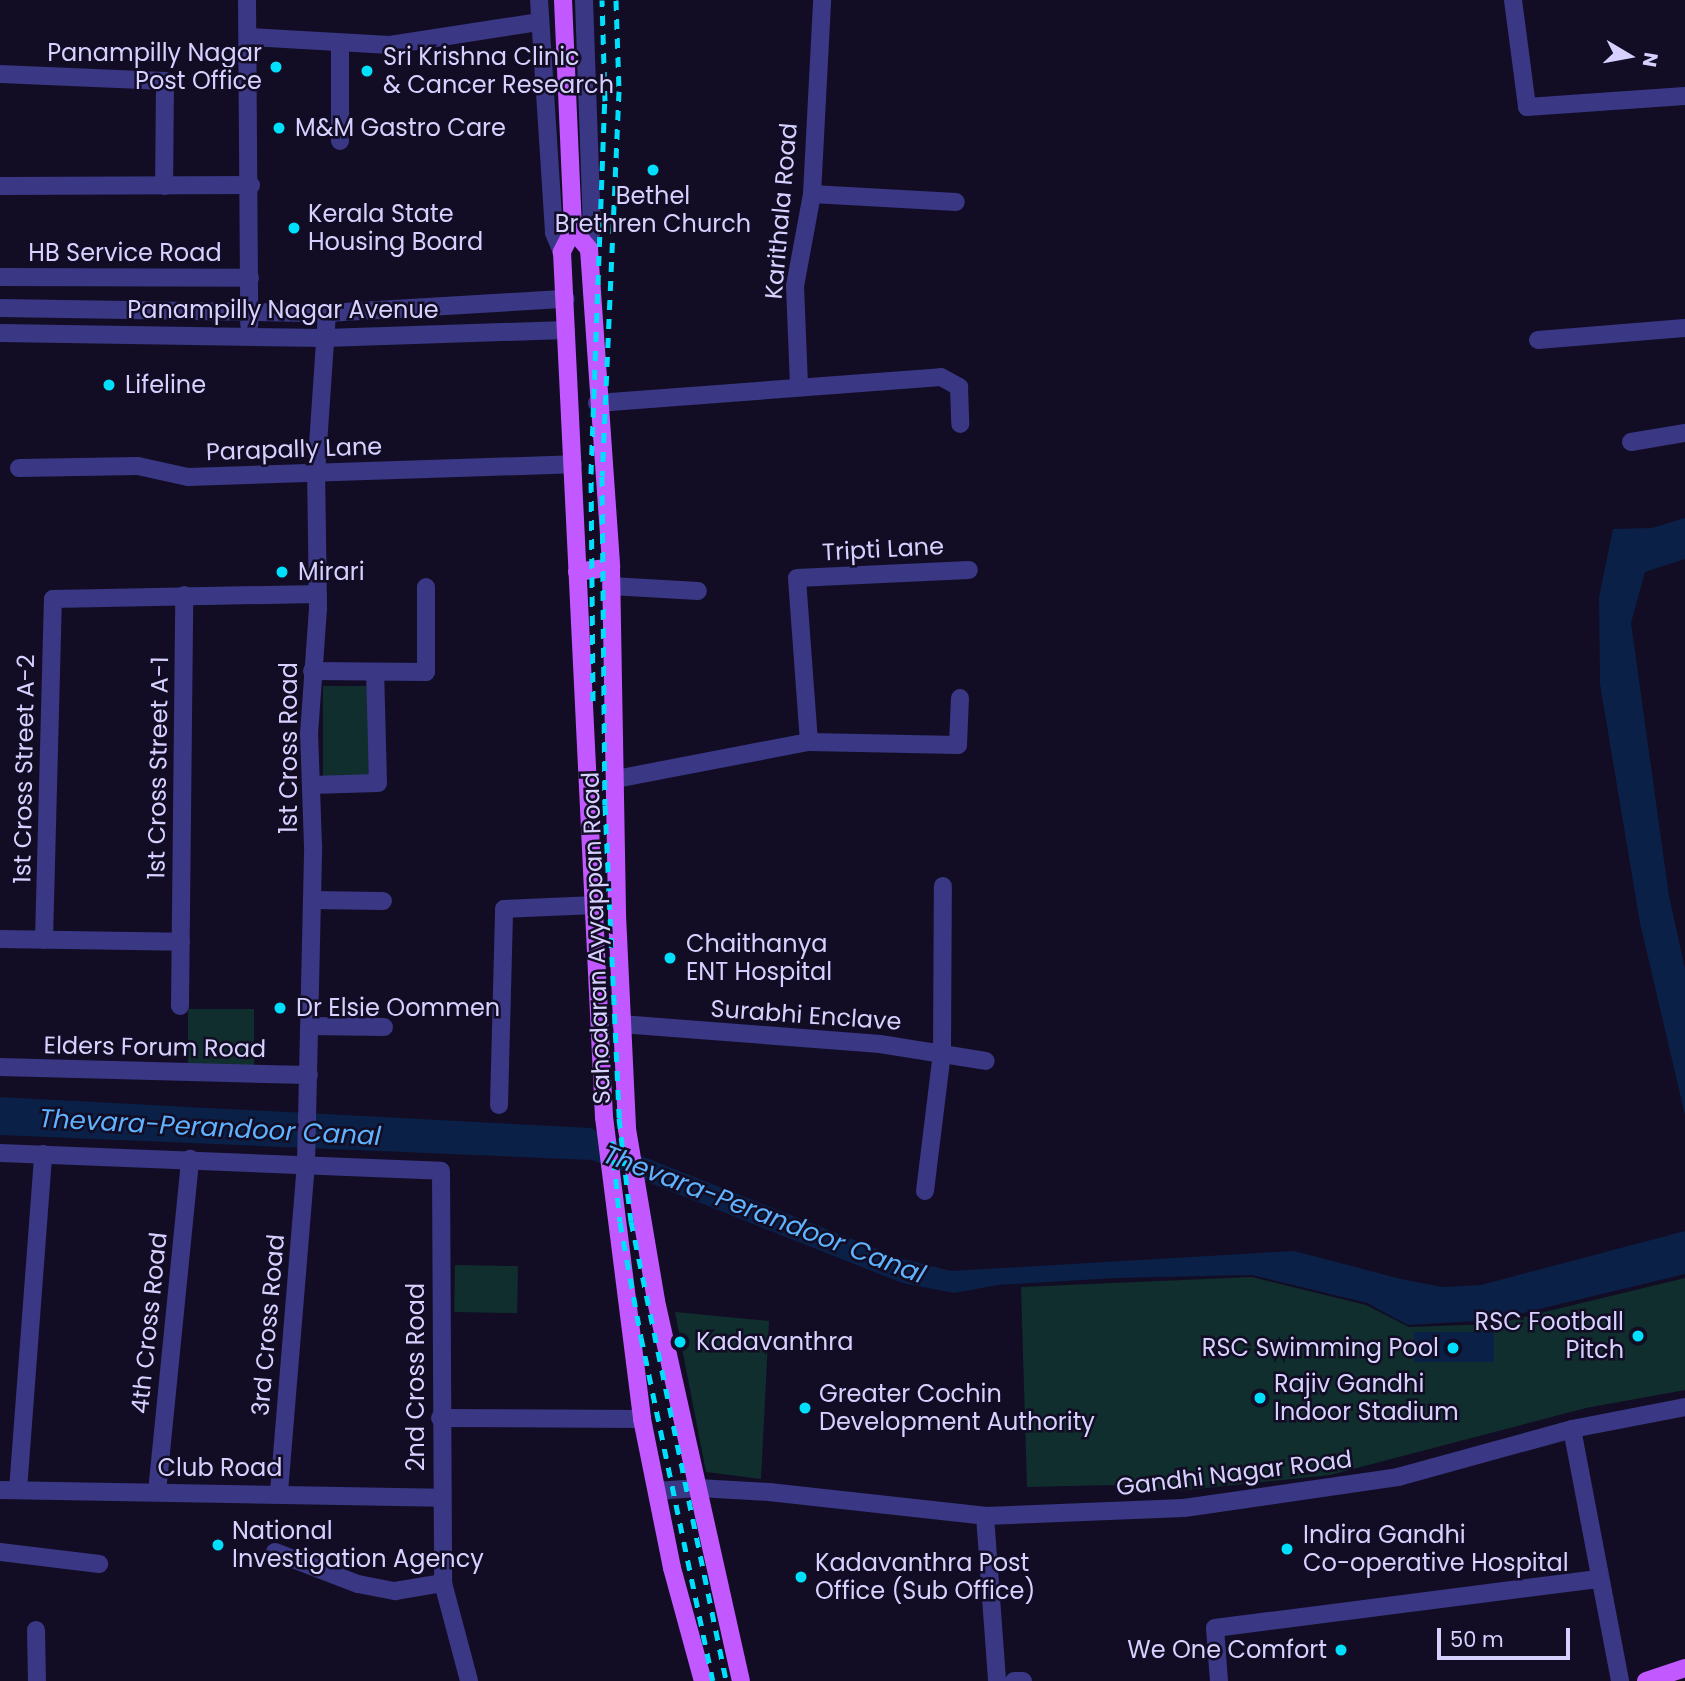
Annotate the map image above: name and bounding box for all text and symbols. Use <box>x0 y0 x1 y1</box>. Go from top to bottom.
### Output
north arrow <box>1594 21 1664 91</box>
place label: Panampilly Nagar Post Office <box>47 39 262 95</box>
place label: Sri Krishna Clinic & Cancer Research <box>383 43 614 99</box>
text: N <box>1636 50 1665 69</box>
marker: Panampilly Nagar Post Office <box>268 59 284 75</box>
marker: Sri Krishna Clinic & Cancer Research <box>357 61 377 81</box>
place label: M&M Gastro Care <box>295 114 506 142</box>
marker: M&M Gastro Care <box>269 118 289 138</box>
street label: Karithala Road <box>759 122 803 300</box>
marker: Bethel Brethren Church <box>645 162 661 178</box>
place label: Bethel Brethren Church <box>555 182 751 238</box>
place label: Kerala State Housing Board <box>308 200 483 256</box>
marker: Kerala State Housing Board <box>286 220 302 236</box>
street label: HB Service Road <box>28 239 222 267</box>
street label: Panampilly Nagar Avenue <box>127 296 439 324</box>
place label: Lifeline <box>125 371 206 399</box>
marker: Lifeline <box>99 375 119 395</box>
street label: Parapally Lane <box>205 432 383 466</box>
street label: Tripti Lane <box>821 531 945 567</box>
place label: Mirari <box>298 558 365 586</box>
marker: Mirari <box>272 562 292 582</box>
street label: 1st Cross Street A-2 <box>8 654 40 884</box>
street label: 1st Cross Street A-1 <box>142 656 174 880</box>
street label: 1st Cross Road <box>275 662 303 834</box>
street label: Sahodaran Ayyappan Road <box>576 771 616 1105</box>
place label: Chaithanya ENT Hospital <box>686 930 832 986</box>
marker: Chaithanya ENT Hospital <box>660 948 680 968</box>
place label: Dr Elsie Oommen <box>296 994 500 1022</box>
street label: Surabhi Enclave <box>710 994 902 1036</box>
marker: Dr Elsie Oommen <box>270 998 290 1018</box>
street label: Elders Forum Road <box>44 1031 266 1063</box>
water label: Thevara-Perandoor Canal <box>38 1103 382 1153</box>
water label: Thevara-Perandoor Canal <box>599 1139 929 1291</box>
street label: 4th Cross Road <box>125 1231 173 1415</box>
street label: 3rd Cross Road <box>246 1233 290 1417</box>
street label: 2nd Cross Road <box>402 1283 430 1471</box>
place label: RSC Football Pitch <box>1475 1308 1624 1364</box>
place label: Kadavanthra <box>696 1328 853 1356</box>
marker: RSC Football Pitch <box>1630 1328 1646 1344</box>
marker: Kadavanthra <box>670 1332 690 1352</box>
place label: RSC Swimming Pool <box>1202 1334 1439 1362</box>
marker: RSC Swimming Pool <box>1445 1340 1461 1356</box>
place label: Rajiv Gandhi Indoor Stadium <box>1274 1370 1459 1426</box>
place label: Greater Cochin Development Authority <box>819 1380 1095 1436</box>
marker: Rajiv Gandhi Indoor Stadium <box>1252 1390 1268 1406</box>
marker: Greater Cochin Development Authority <box>797 1400 813 1416</box>
street label: Gandhi Nagar Road <box>1114 1444 1354 1502</box>
street label: Club Road <box>158 1454 282 1482</box>
place label: National Investigation Agency <box>232 1517 484 1573</box>
place label: Indira Gandhi Co-operative Hospital <box>1303 1521 1569 1577</box>
marker: National Investigation Agency <box>210 1537 226 1553</box>
marker: Indira Gandhi Co-operative Hospital <box>1277 1539 1297 1559</box>
place label: Kadavanthra Post Office (Sub Office) <box>815 1549 1035 1605</box>
marker: Kadavanthra Post Office (Sub Office) <box>793 1569 809 1585</box>
scale bar <box>1440 1614 1573 1658</box>
text: 50 m <box>1450 1625 1504 1654</box>
place label: We One Comfort <box>1127 1636 1327 1664</box>
marker: We One Comfort <box>1333 1642 1349 1658</box>

